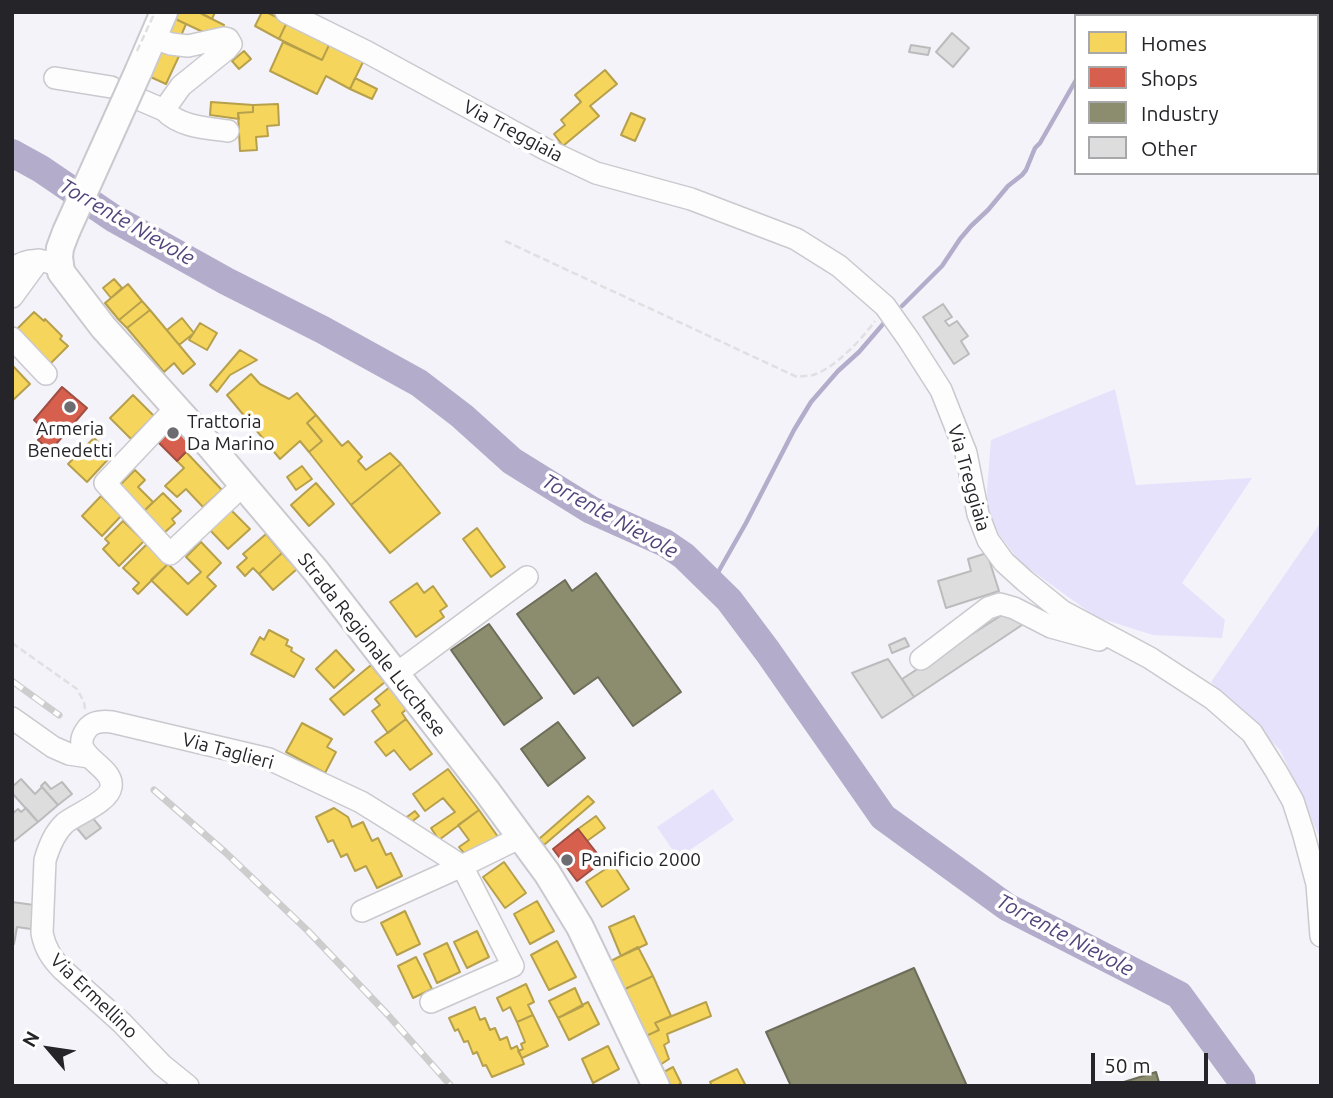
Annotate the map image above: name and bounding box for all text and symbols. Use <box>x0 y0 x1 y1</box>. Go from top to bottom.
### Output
legend <box>1074 14 1319 175</box>
text: Homes <box>1141 31 1207 55</box>
text: Shops <box>1141 66 1198 90</box>
street label: Via Treggiaia <box>459 95 567 167</box>
text: Industry <box>1141 101 1219 125</box>
text: Other <box>1141 136 1197 160</box>
water label: Torrente Nievole <box>55 173 199 271</box>
marker: Armeria Benedetti <box>62 399 78 415</box>
place label: Trattoria Da Marino <box>187 411 275 455</box>
place label: Armeria Benedetti <box>27 418 113 462</box>
street label: Via Treggiaia <box>943 422 995 534</box>
marker: Trattoria Da Marino <box>165 425 181 441</box>
water label: Torrente Nievole <box>538 468 682 564</box>
street label: Strada Regionale Lucchese <box>293 548 451 742</box>
street label: Via Taglieri <box>180 728 276 774</box>
place label: Panificio 2000 <box>581 849 701 871</box>
marker: Panificio 2000 <box>559 852 575 868</box>
water label: Torrente Nievole <box>992 888 1138 982</box>
street label: Via Ermellino <box>46 949 142 1043</box>
north arrow <box>14 1014 84 1084</box>
text: N <box>18 1027 44 1050</box>
scale bar <box>1095 1038 1212 1082</box>
text: 50 m <box>1104 1053 1151 1077</box>

